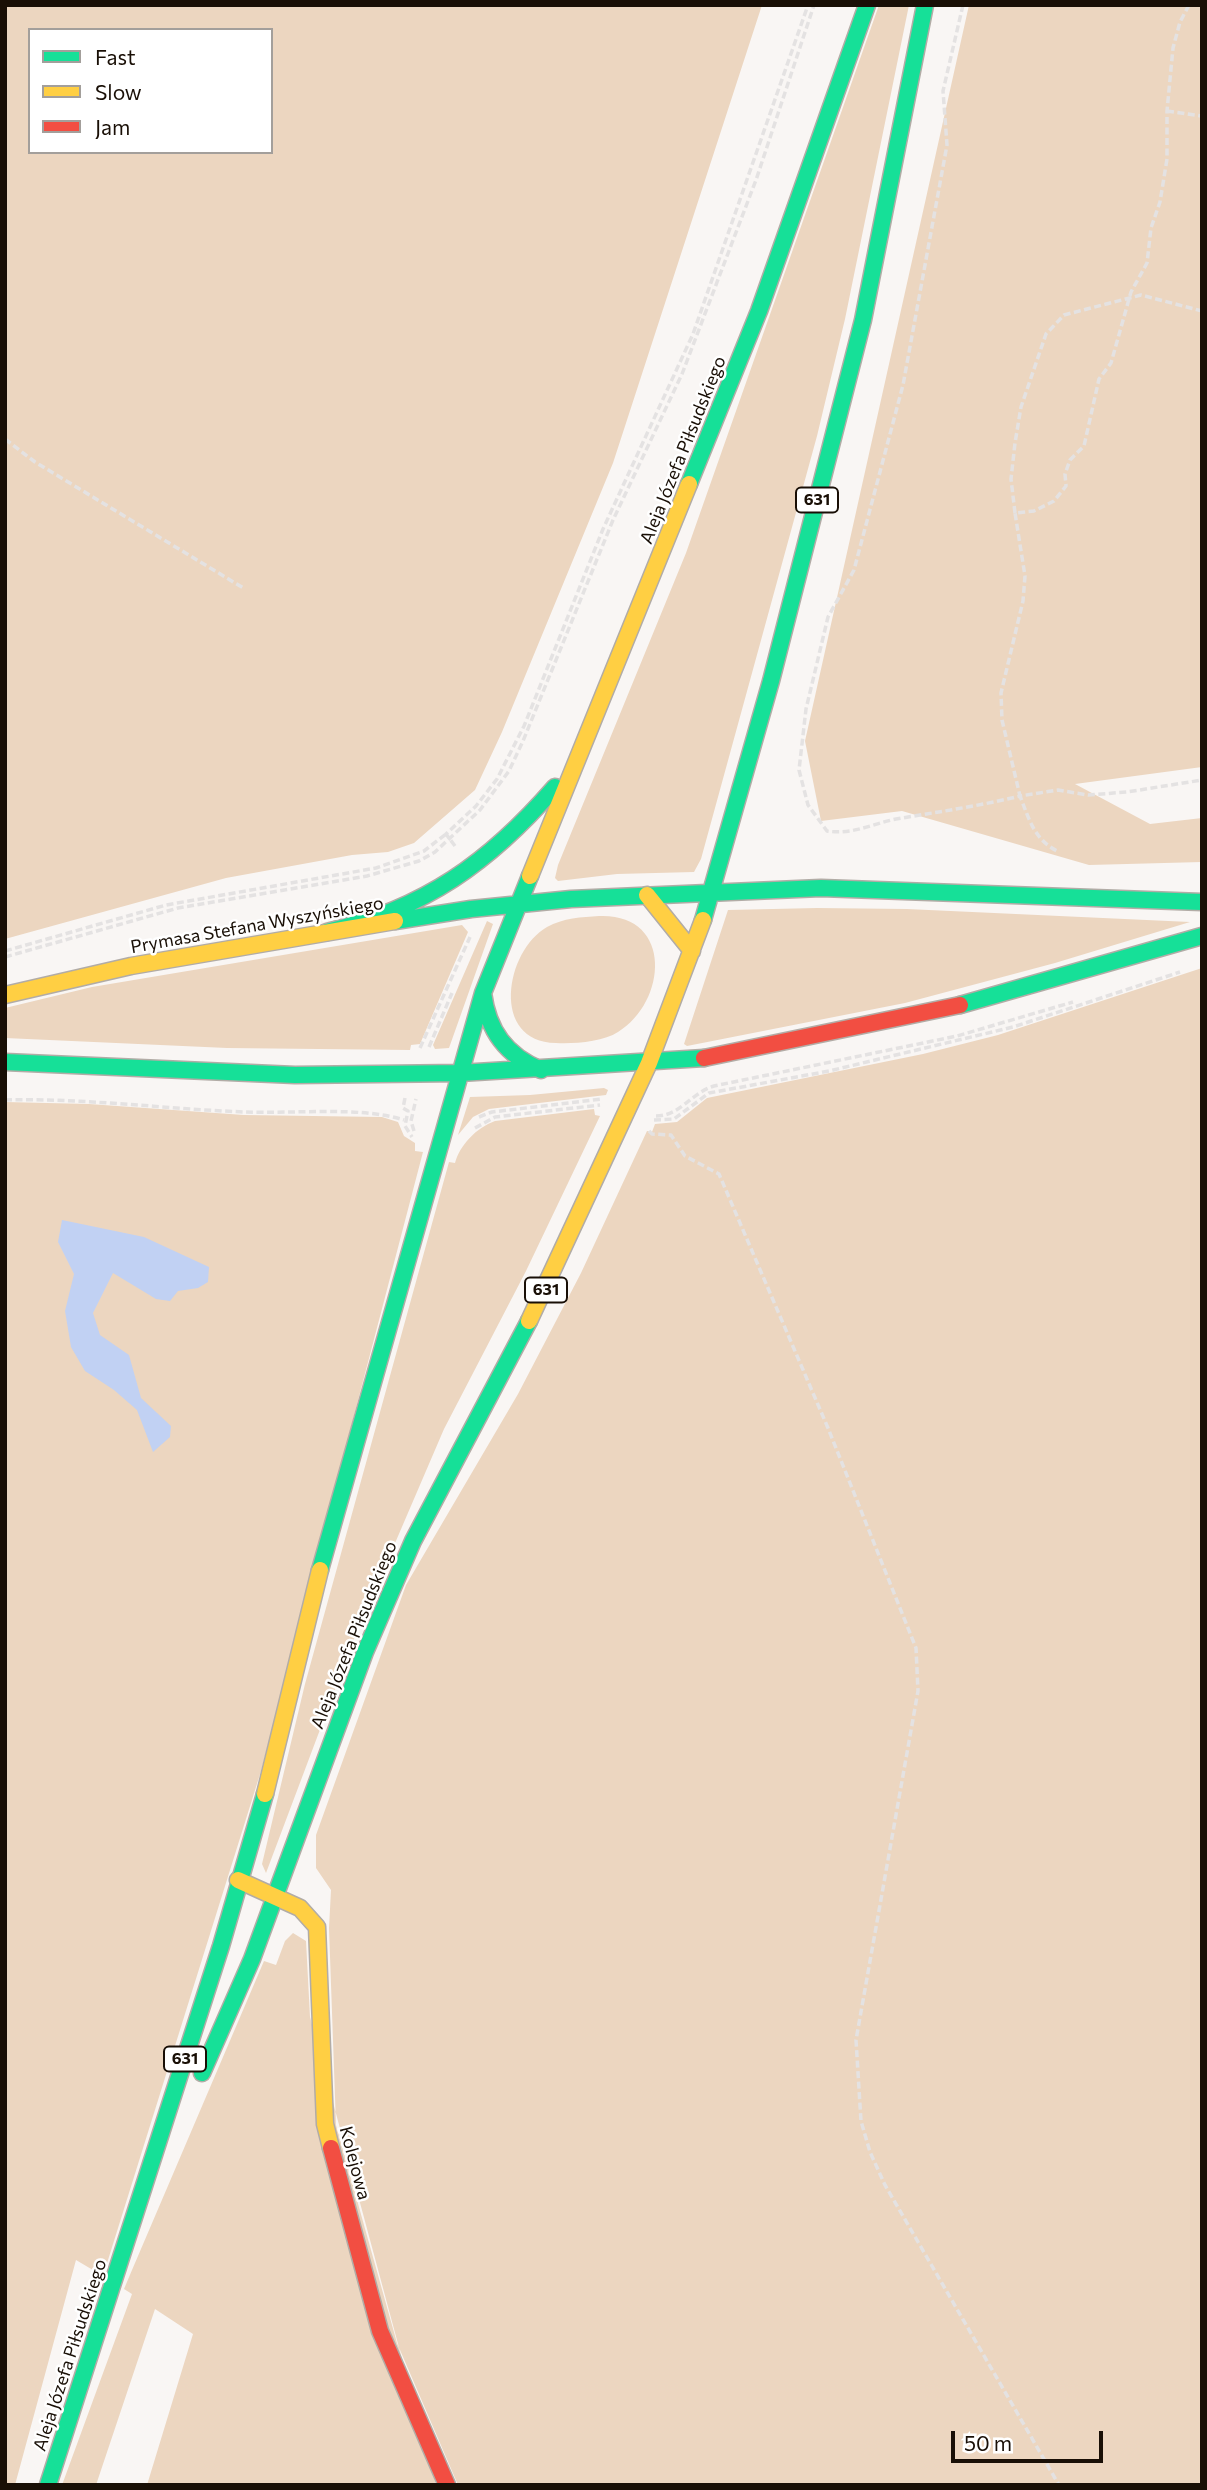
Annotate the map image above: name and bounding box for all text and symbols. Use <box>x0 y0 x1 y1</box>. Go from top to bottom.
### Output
legend <box>28 28 273 154</box>
text: Fast <box>95 44 136 69</box>
text: Slow <box>95 79 142 104</box>
text: Jam <box>95 114 130 139</box>
street label: Aleja Józefa Piłsudskiego <box>635 353 731 547</box>
road number: 631 <box>796 488 838 512</box>
street label: Prymasa Stefana Wyszyńskiego <box>129 892 385 958</box>
road number: 631 <box>525 1278 567 1302</box>
street label: Aleja Józefa Piłsudskiego <box>306 1538 402 1732</box>
road number: 631 <box>164 2047 206 2072</box>
street label: Kolejowa <box>335 2124 375 2202</box>
street label: Aleja Józefa Piłsudskiego <box>29 2256 111 2454</box>
scale bar <box>955 2416 1107 2460</box>
text: 50 m <box>964 2430 1012 2455</box>

